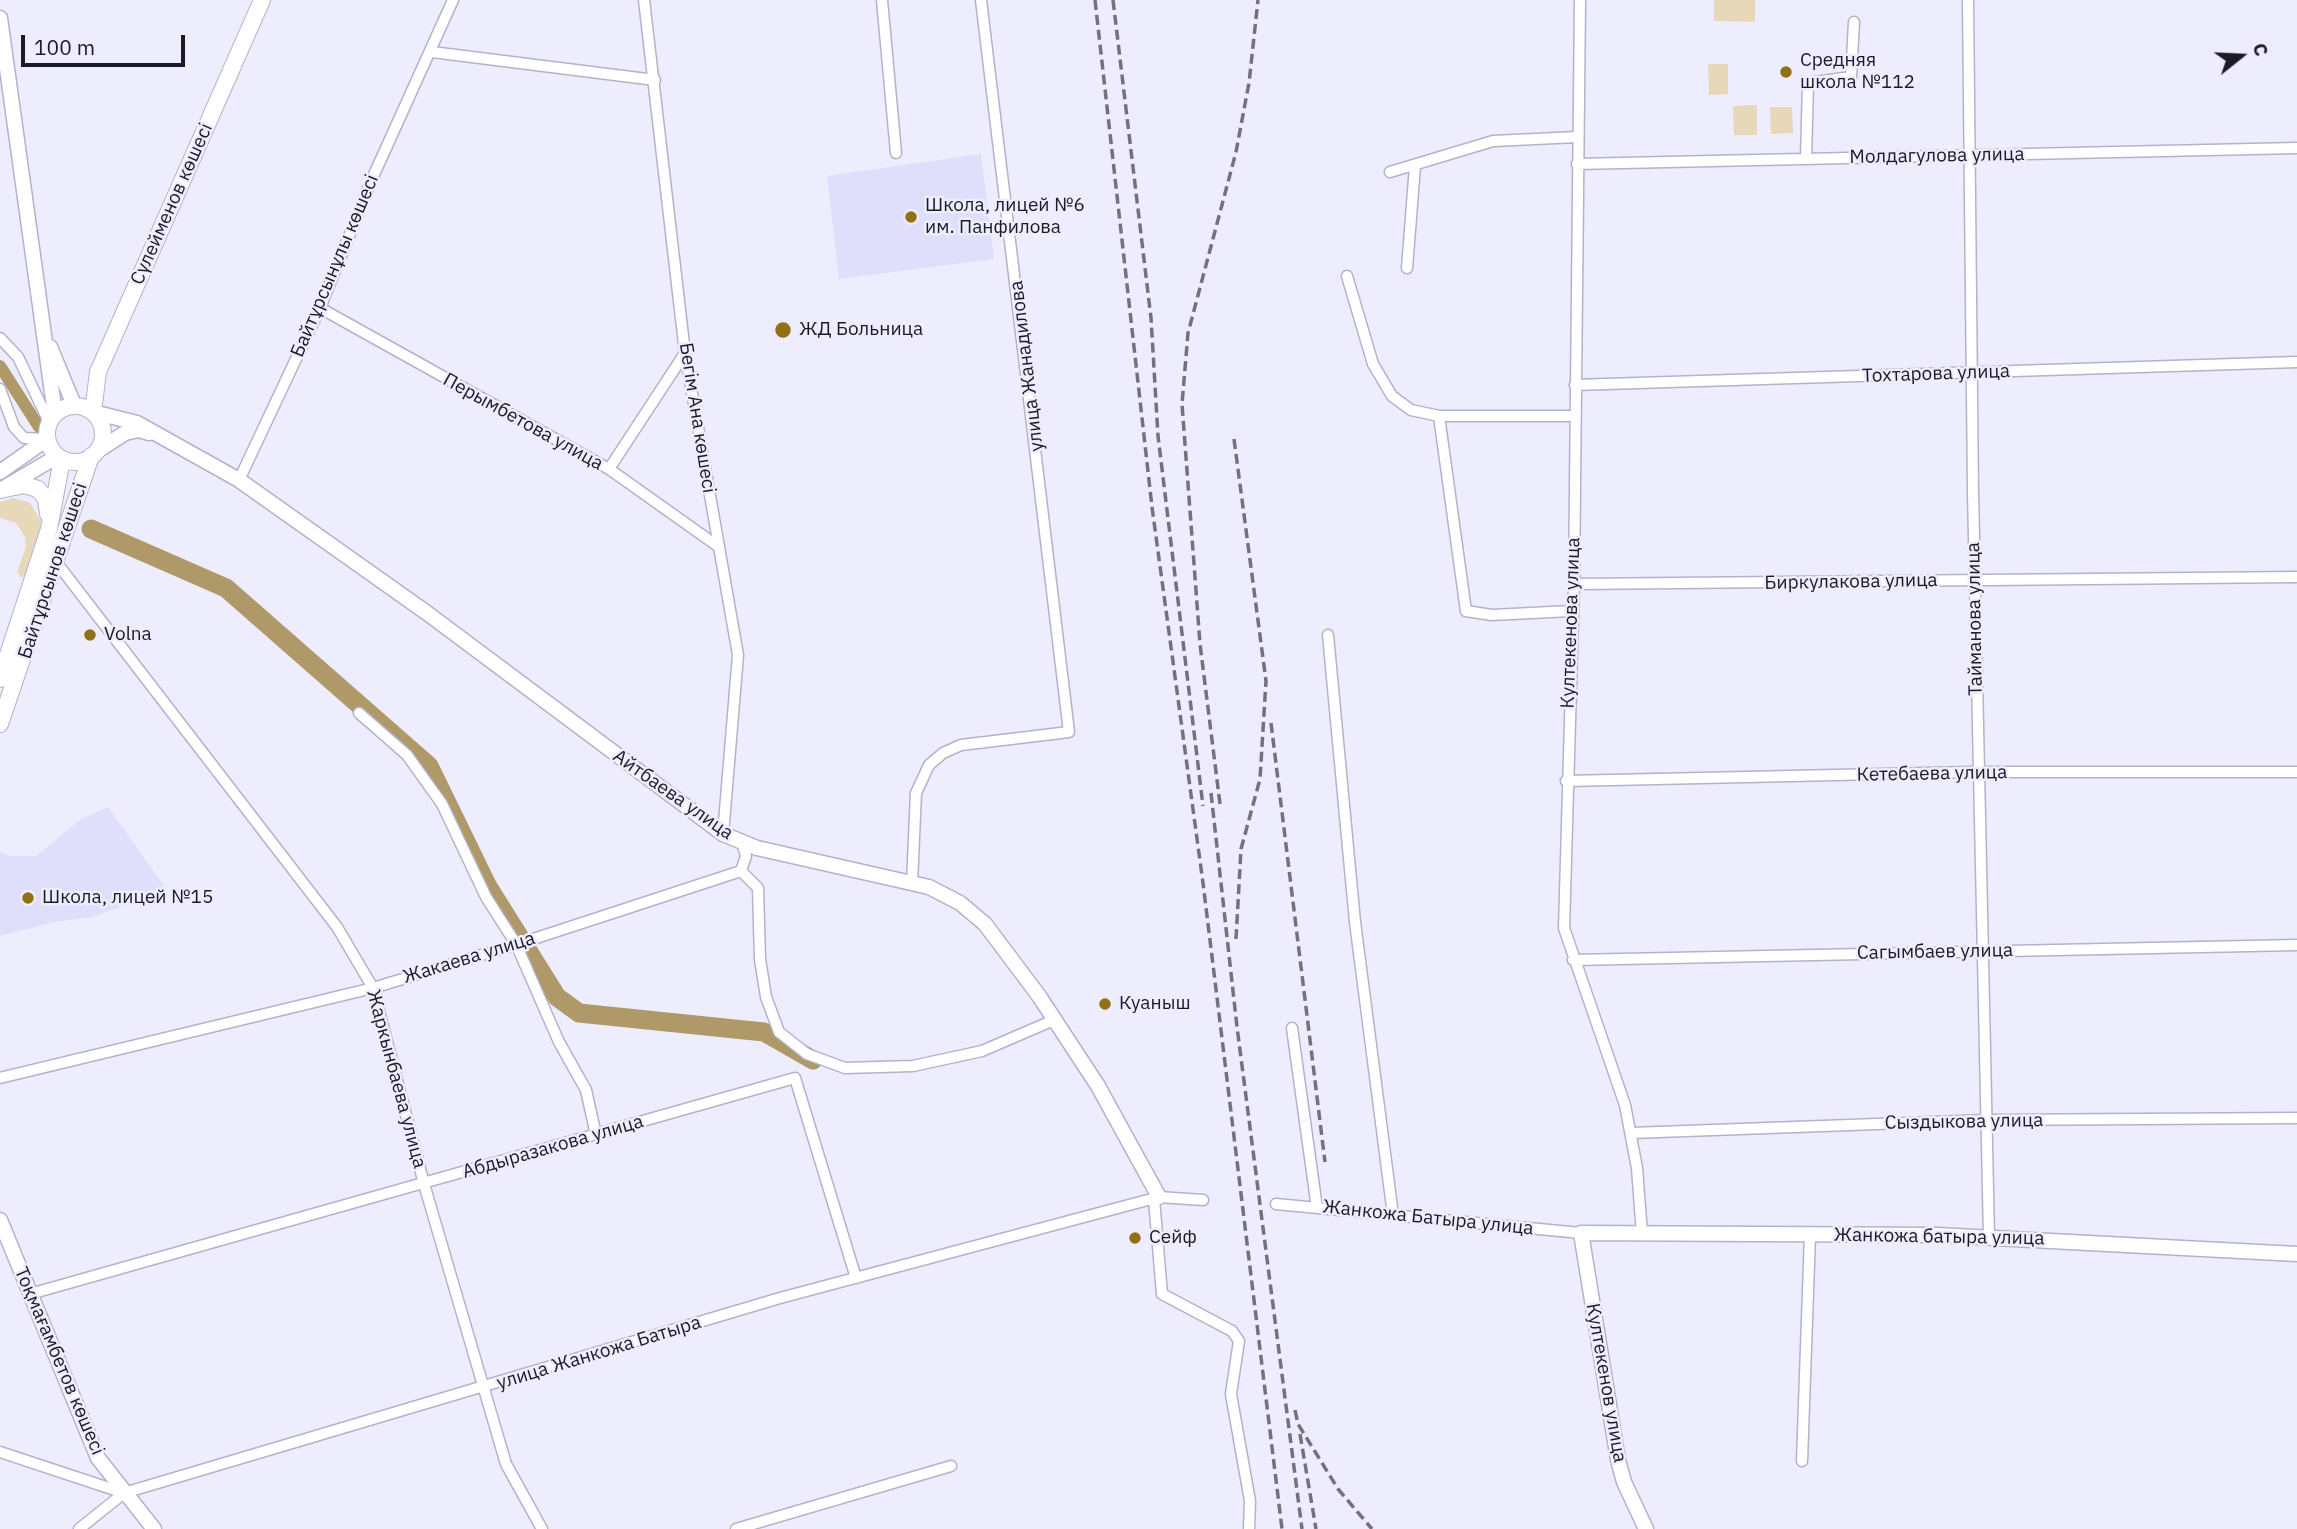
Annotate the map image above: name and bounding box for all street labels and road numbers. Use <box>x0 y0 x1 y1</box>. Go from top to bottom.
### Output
street label: Сүлейменов көшесі <box>126 120 218 288</box>
street label: Молдагулова улица <box>1849 143 2025 169</box>
street label: Байтұрсынұлы көшесі <box>286 171 384 361</box>
street label: улица Жанадилова <box>1005 279 1049 453</box>
street label: Бегім Ана көшесі <box>674 341 720 495</box>
street label: Тохтарова улица <box>1862 360 2010 388</box>
street label: Перымбетова улица <box>439 368 607 476</box>
street label: Байтұрсынов көшесі <box>14 480 92 662</box>
street label: Култекенова улица <box>1557 537 1585 709</box>
street label: Тайманова улица <box>1962 542 1988 696</box>
street label: Биркулакова улица <box>1764 569 1938 595</box>
street label: Айтбаева улица <box>608 745 738 845</box>
street label: Кетебаева улица <box>1857 761 2007 787</box>
street label: Жакаева улица <box>400 927 538 989</box>
street label: Сагымбаев улица <box>1857 939 2013 965</box>
street label: Жаркынбаева улица <box>361 987 431 1171</box>
street label: Сыздыкова улица <box>1884 1109 2044 1135</box>
street label: Абдыразакова улица <box>460 1110 646 1184</box>
street label: Жанкожа Батыра улица <box>1321 1196 1535 1240</box>
street label: Жанкожа батыра улица <box>1833 1224 2045 1250</box>
street label: Тоқмағамбетов көшесі <box>9 1264 109 1458</box>
street label: Култекенов улица <box>1581 1302 1631 1464</box>
street label: улица Жанкожа Батыра <box>494 1311 704 1395</box>

